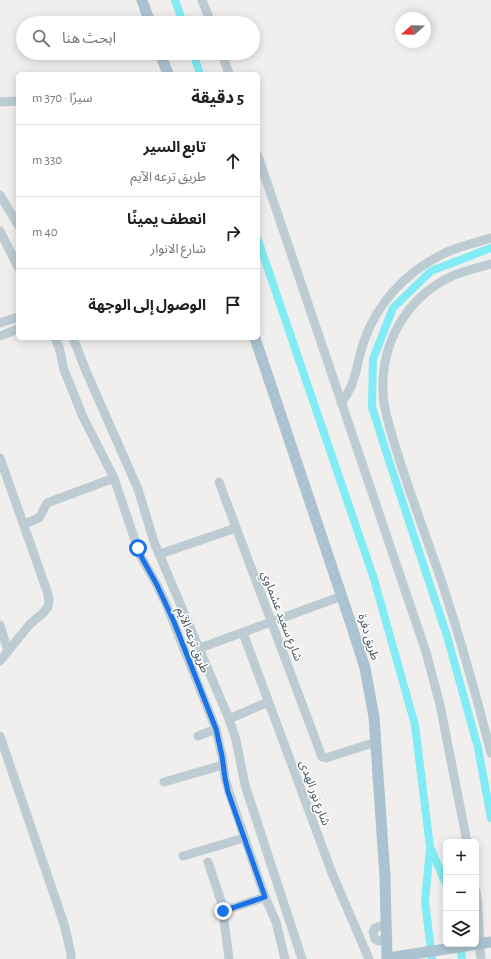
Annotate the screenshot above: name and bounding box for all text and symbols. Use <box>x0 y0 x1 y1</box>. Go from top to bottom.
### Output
north arrow <box>395 12 431 48</box>
search box <box>16 16 260 60</box>
icon: search <box>30 27 52 49</box>
text: ابحث هنا <box>62 31 116 46</box>
text: 5 دقيقة <box>191 89 244 106</box>
text: سيرًا · 370 m <box>32 92 92 105</box>
text: تابع السير <box>144 140 206 155</box>
icon: ahead <box>222 150 244 172</box>
text: 330 m <box>32 154 62 167</box>
text: طريق ترعه الآيم <box>130 171 206 184</box>
text: انعطف يمينًا <box>127 212 206 227</box>
icon: right <box>222 222 244 244</box>
text: 40 m <box>32 226 58 239</box>
text: شارع الانوار <box>150 243 206 256</box>
icon: arrive <box>222 294 244 316</box>
text: الوصول إلى الوجهة <box>88 298 206 313</box>
route start <box>129 539 147 557</box>
street label: شارع سعيد عشماوي <box>256 569 305 664</box>
street label: طريق ترعه الآيم <box>172 605 212 676</box>
street label: طريق دفرة <box>354 612 382 662</box>
street label: شارع نور الهدى <box>295 759 332 828</box>
map controls <box>443 839 479 947</box>
button: + <box>443 839 479 875</box>
button: − <box>443 875 479 911</box>
route end <box>214 902 232 920</box>
button: layers <box>443 911 479 947</box>

